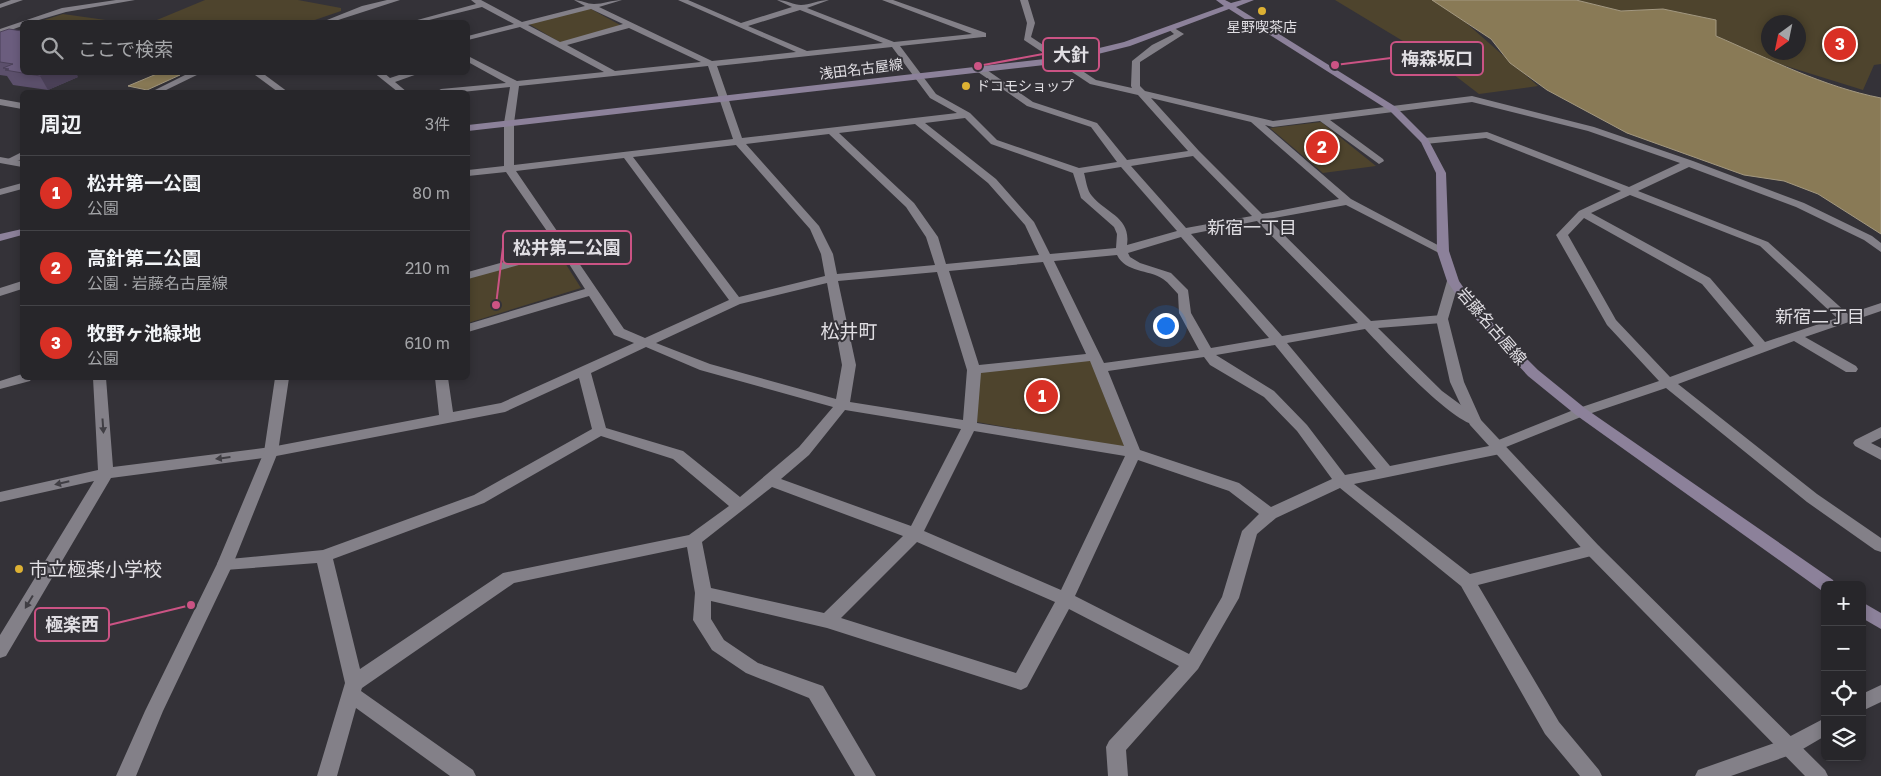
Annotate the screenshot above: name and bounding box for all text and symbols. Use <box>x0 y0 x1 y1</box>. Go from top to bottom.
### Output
marker: 星野喫茶店 <box>1256 5 1268 17</box>
north arrow <box>1761 15 1806 60</box>
place label: 星野喫茶店 <box>1227 18 1297 35</box>
search box <box>20 20 470 75</box>
pin: 3 <box>1824 25 1856 63</box>
icon: search <box>38 34 66 62</box>
text: ここで検索 <box>78 37 173 60</box>
callout: 大針 <box>1043 38 1099 71</box>
callout: 梅森坂口 <box>1391 42 1483 75</box>
text: 大針 <box>1053 43 1089 65</box>
text: 梅森坂口 <box>1401 47 1473 69</box>
street label: 浅田名古屋線 <box>818 55 904 82</box>
place label: ドコモショップ <box>976 77 1074 94</box>
marker: ドコモショップ <box>960 80 972 92</box>
text: 周辺 <box>40 111 82 137</box>
text: 3件 <box>425 114 450 134</box>
pin: 2 <box>1306 128 1338 166</box>
text: 松井第一公園 <box>87 171 201 194</box>
text: 1 <box>52 183 60 203</box>
text: 80 m <box>412 183 450 203</box>
text: 公園 <box>87 198 119 218</box>
district label: 新宿一丁目 <box>1207 216 1297 238</box>
callout: 松井第二公園 <box>503 231 631 264</box>
text: 松井第二公園 <box>513 236 621 258</box>
text: 高針第二公園 <box>87 246 201 269</box>
text: 2 <box>51 258 61 278</box>
text: 210 m <box>405 258 450 278</box>
text: 公園 · 岩藤名古屋線 <box>87 273 228 293</box>
street label: 岩藤名古屋線 <box>1453 283 1531 369</box>
district label: 新宿二丁目 <box>1775 305 1865 327</box>
your location <box>1153 313 1179 339</box>
district label: 松井町 <box>820 319 878 342</box>
text: 牧野ヶ池緑地 <box>87 321 201 344</box>
text: 3 <box>51 333 61 353</box>
text: 610 m <box>404 333 450 353</box>
text: 公園 <box>87 348 119 368</box>
pin: 1 <box>1026 377 1058 415</box>
one-way arrow <box>99 418 107 434</box>
one-way arrow <box>214 454 230 462</box>
one-way arrow <box>55 479 70 487</box>
place label: 市立極楽小学校 <box>29 557 162 580</box>
marker: 市立極楽小学校 <box>13 563 25 575</box>
map controls <box>1821 581 1866 761</box>
button: + <box>1821 581 1866 626</box>
one-way arrow <box>25 596 34 609</box>
callout: 極楽西 <box>35 608 109 641</box>
text: 極楽西 <box>45 613 99 635</box>
button: − <box>1821 626 1866 671</box>
button: locate <box>1821 671 1866 716</box>
button: layers <box>1821 716 1866 761</box>

